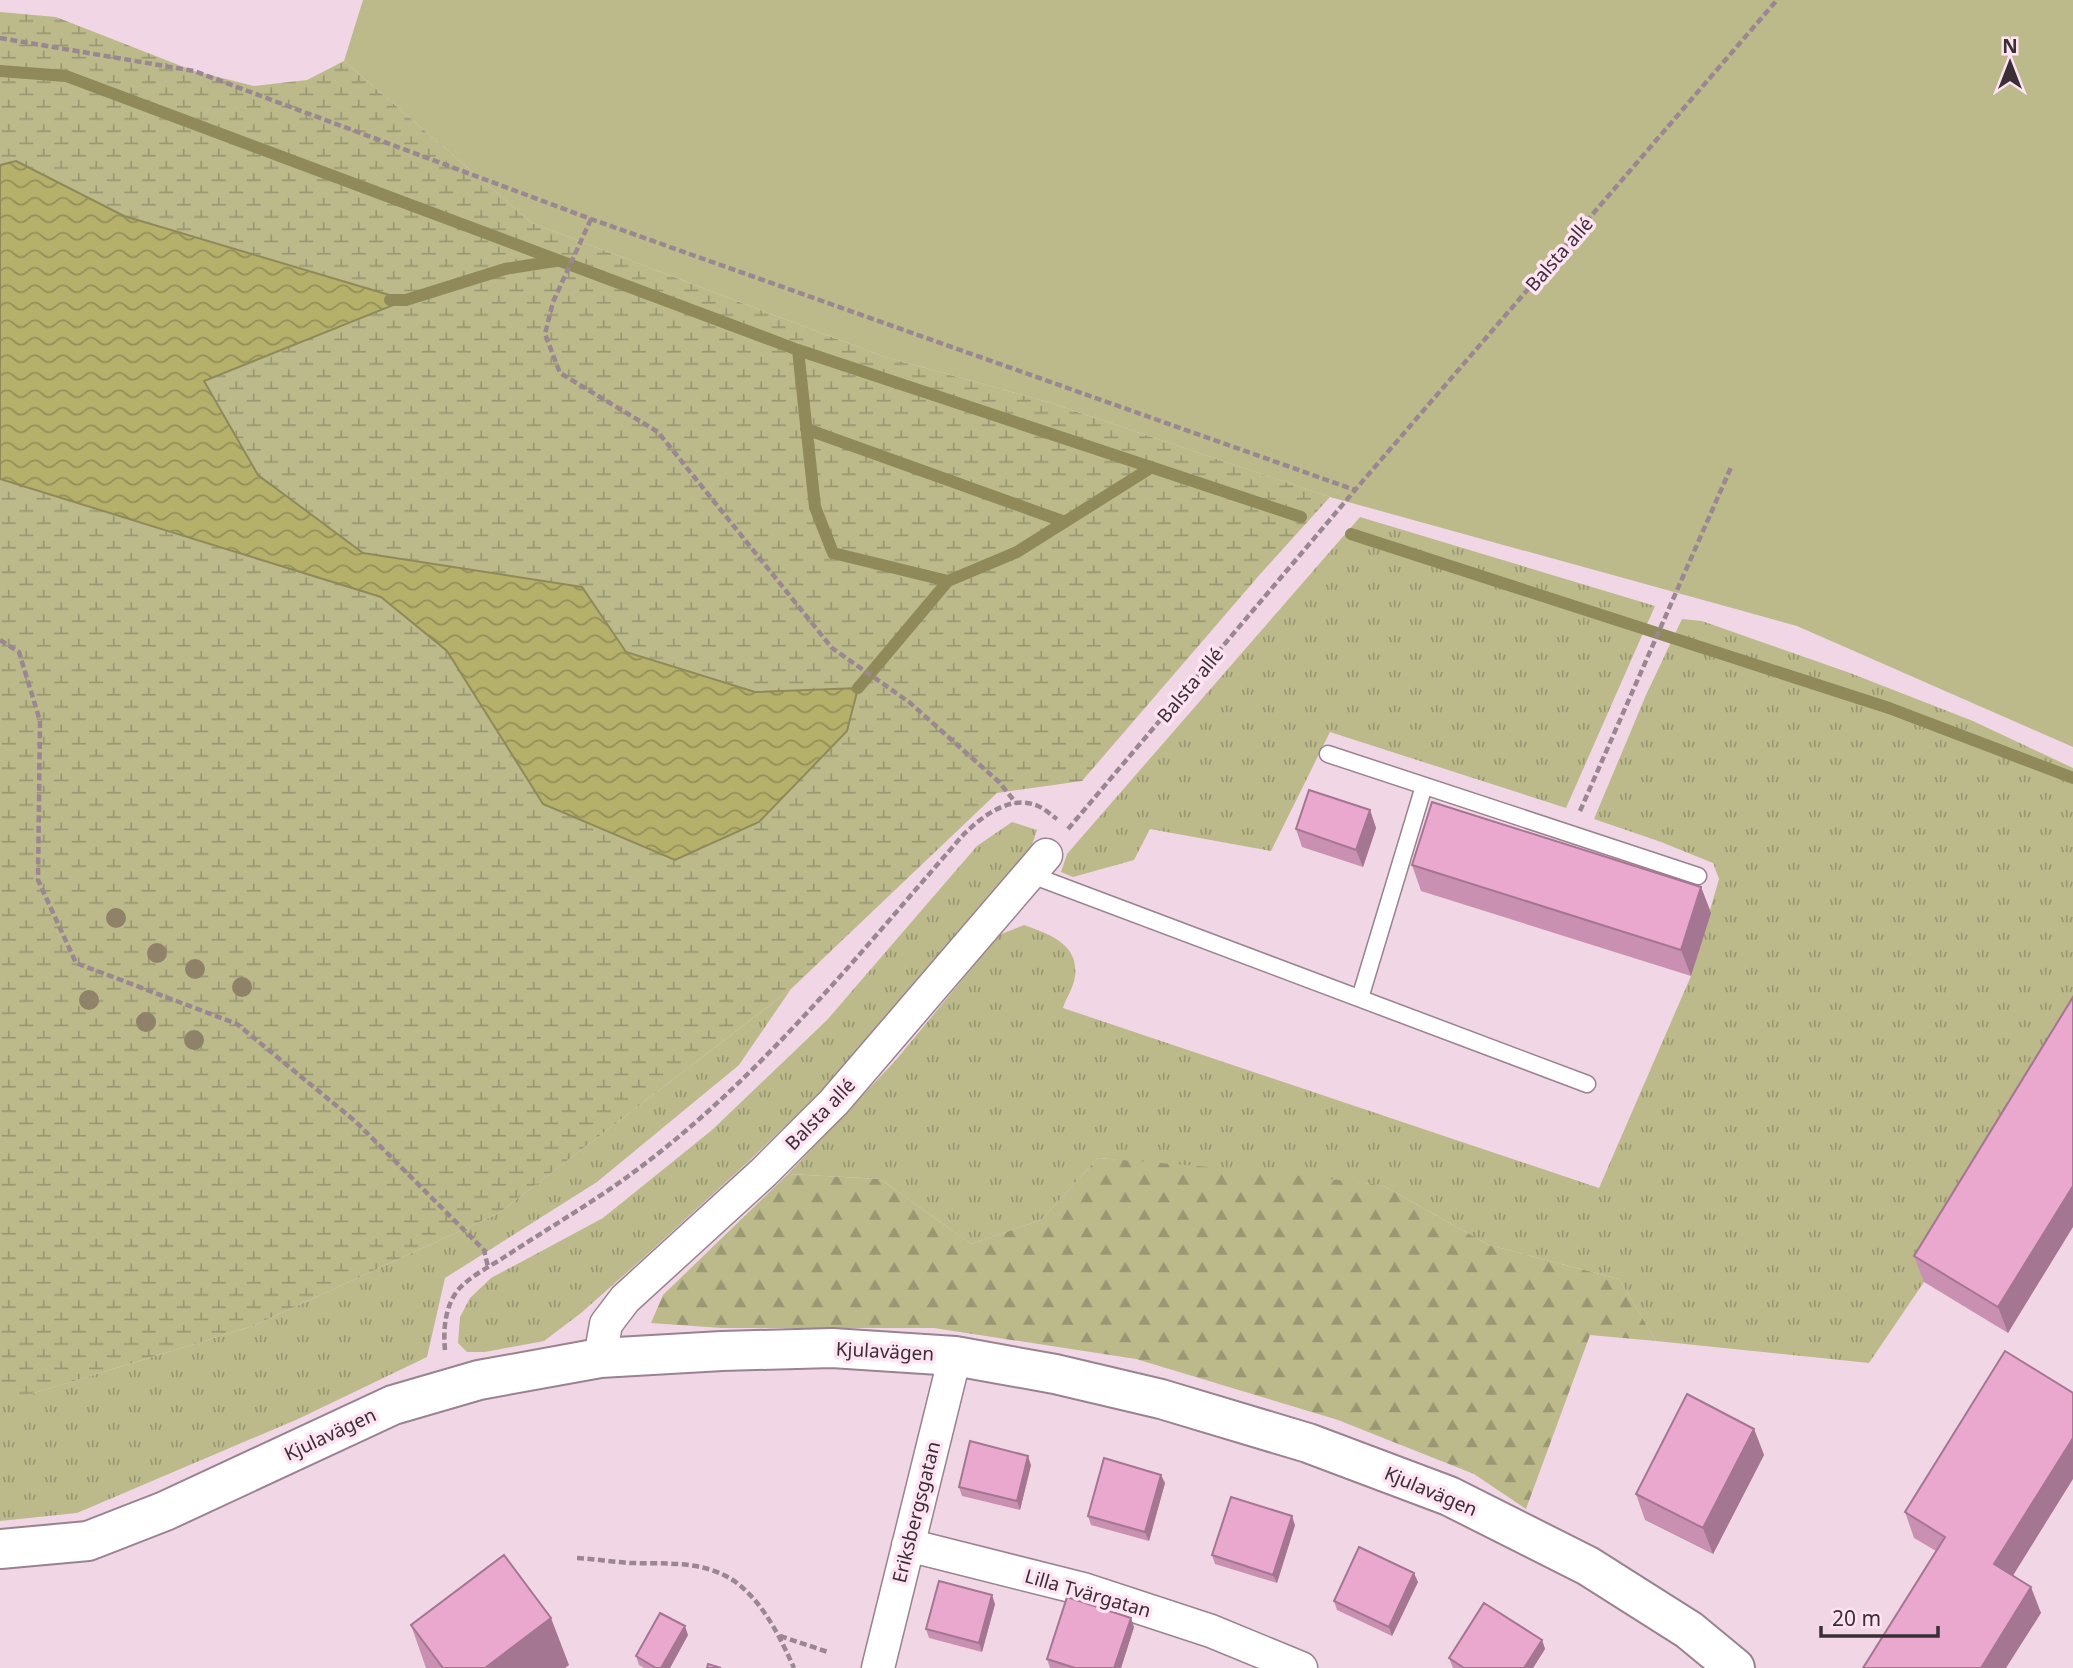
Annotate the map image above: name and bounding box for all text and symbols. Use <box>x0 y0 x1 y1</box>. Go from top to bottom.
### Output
north arrow <box>1975 28 2045 98</box>
text: N <box>2002 33 2018 59</box>
street label: Balsta allé <box>1519 211 1599 297</box>
street label: Balsta allé <box>1151 642 1229 728</box>
street label: Balsta allé <box>779 1072 861 1156</box>
street label: Kjulavägen <box>835 1335 935 1367</box>
street label: Kjulavägen <box>280 1401 380 1467</box>
street label: Eriksbergsgatan <box>886 1439 946 1585</box>
street label: Kjulavägen <box>1381 1460 1481 1522</box>
street label: Lilla Tvärgatan <box>1022 1563 1154 1623</box>
scale bar <box>1821 1594 1938 1638</box>
text: 20 m <box>1832 1604 1881 1632</box>

